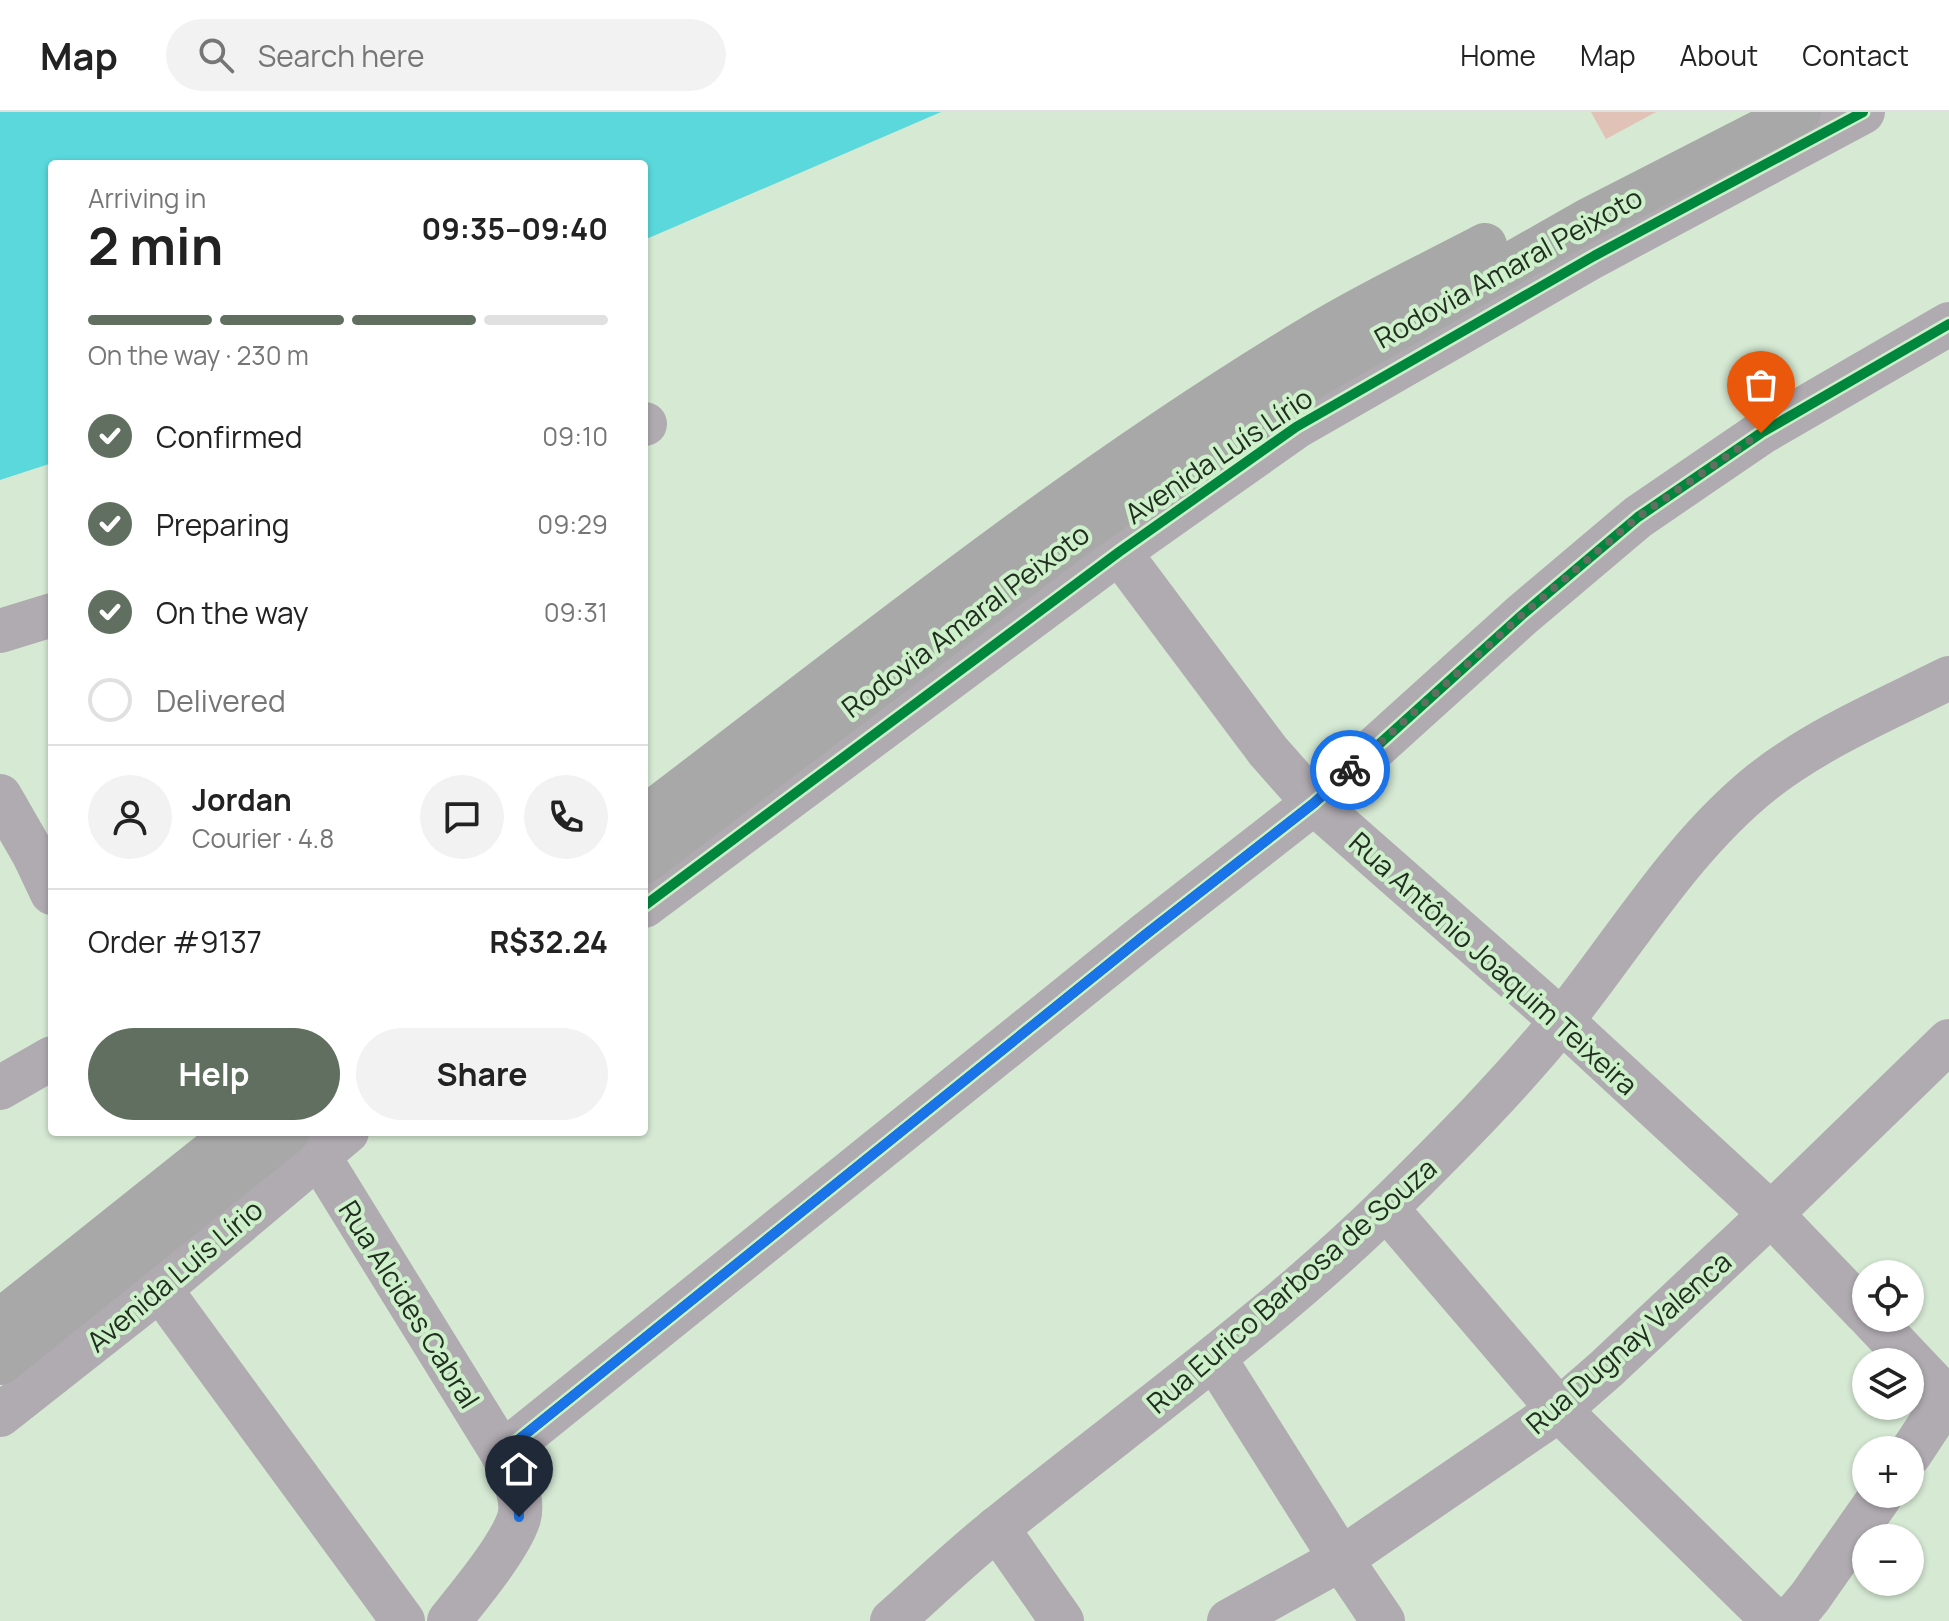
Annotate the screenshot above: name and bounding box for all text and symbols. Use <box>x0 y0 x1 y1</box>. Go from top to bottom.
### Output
search box <box>166 19 726 91</box>
text: Map <box>40 29 118 81</box>
icon: search <box>194 33 238 77</box>
text: Search here <box>258 35 425 76</box>
text: Home <box>1460 36 1536 74</box>
text: Map <box>1580 36 1636 74</box>
text: About <box>1680 36 1758 74</box>
text: Contact <box>1802 36 1909 74</box>
street label: Rodovia Amaral Peixoto <box>1367 177 1649 357</box>
text: Arriving in <box>88 180 206 216</box>
text: 09:35–09:40 <box>421 208 608 249</box>
text: 2 min <box>88 210 223 281</box>
text: On the way · 230 m <box>88 337 309 373</box>
pin <box>1727 351 1795 433</box>
icon: bag <box>1739 363 1783 407</box>
street label: Avenida Luís Lírio <box>1117 378 1319 532</box>
icon: check <box>88 414 132 458</box>
text: Confirmed <box>156 416 303 457</box>
text: 09:10 <box>542 418 608 454</box>
icon: check <box>88 502 132 546</box>
text: Preparing <box>156 504 290 545</box>
text: 09:29 <box>537 506 608 542</box>
street label: Rodovia Amaral Peixoto <box>833 514 1097 726</box>
icon: check <box>88 590 132 634</box>
text: On the way <box>156 592 309 633</box>
text: 09:31 <box>544 594 608 630</box>
text: Delivered <box>156 680 286 721</box>
courier <box>1310 730 1390 810</box>
icon: bike <box>1328 748 1372 792</box>
button: person <box>88 775 172 859</box>
button: chat <box>420 775 504 859</box>
button: phone <box>524 775 608 859</box>
text: Jordan <box>192 779 292 820</box>
text: Courier · 4.8 <box>192 820 334 856</box>
street label: Rua Antônio Joaquim Teixeira <box>1342 823 1646 1103</box>
text: Order #9137 <box>88 921 262 962</box>
text: R$32.24 <box>489 921 608 962</box>
button: Help <box>88 1028 340 1120</box>
button: Share <box>356 1028 608 1120</box>
street label: Rua Eurico Barbosa de Souza <box>1138 1149 1444 1421</box>
street label: Avenida Luís Lírio <box>78 1190 270 1360</box>
street label: Rua Alcides Cabral <box>331 1193 489 1415</box>
street label: Rua Dugnay Valenca <box>1517 1242 1739 1442</box>
map controls <box>1852 1260 1924 1596</box>
button: locate <box>1852 1260 1924 1332</box>
button: layers <box>1852 1348 1924 1420</box>
pin <box>485 1435 553 1517</box>
button: + <box>1852 1436 1924 1508</box>
icon: home <box>497 1447 541 1491</box>
button: − <box>1852 1524 1924 1596</box>

